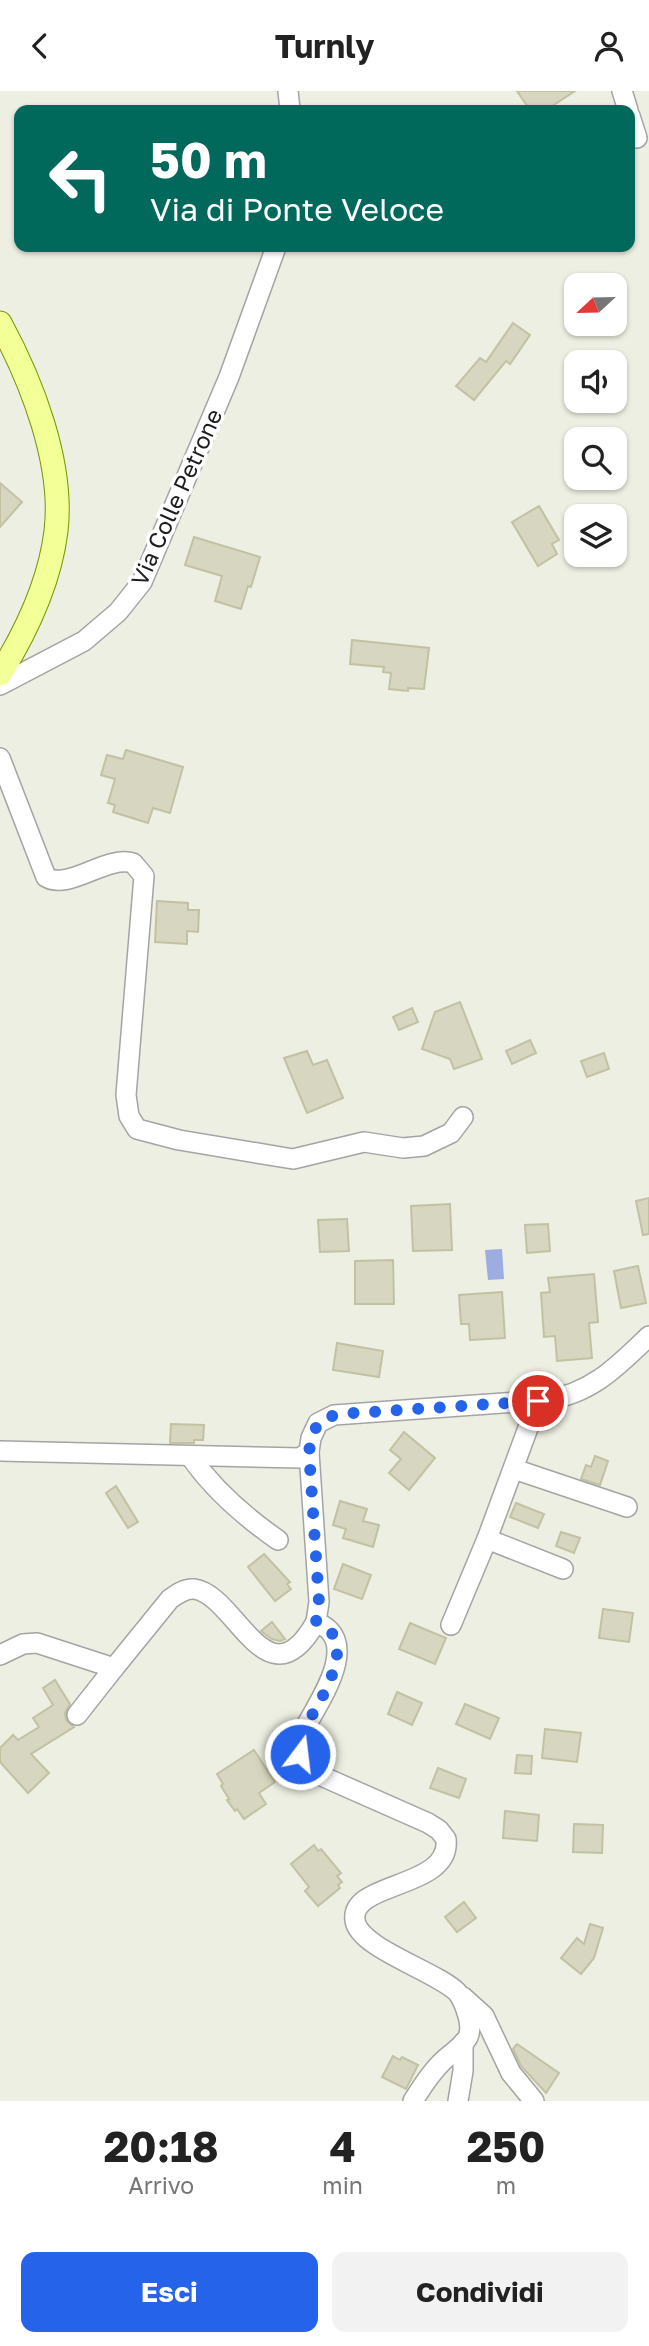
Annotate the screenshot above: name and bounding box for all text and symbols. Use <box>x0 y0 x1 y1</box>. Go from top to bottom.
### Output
icon: back <box>21 27 59 65</box>
text: Turnly <box>275 27 374 65</box>
icon: person <box>590 27 628 65</box>
text: 50 m <box>150 130 267 189</box>
icon: left <box>35 133 126 224</box>
text: Via di Ponte Veloce <box>150 190 444 228</box>
north arrow <box>564 273 626 336</box>
map controls <box>564 273 627 567</box>
button: sound <box>564 350 627 413</box>
street label: Via Colle Petrone <box>124 404 228 590</box>
button: search <box>564 427 627 490</box>
button: layers <box>564 504 627 567</box>
pin <box>508 1371 568 1431</box>
icon: arrive <box>519 1382 557 1420</box>
position arrow <box>263 1717 337 1791</box>
text: 20:18 <box>104 2121 219 2171</box>
text: 4 <box>330 2121 356 2171</box>
text: 250 <box>467 2121 545 2171</box>
text: Arrivo <box>128 2171 194 2199</box>
text: min <box>322 2171 363 2199</box>
text: m <box>496 2171 516 2199</box>
button: Esci <box>21 2252 318 2332</box>
button: Condividi <box>332 2252 628 2332</box>

